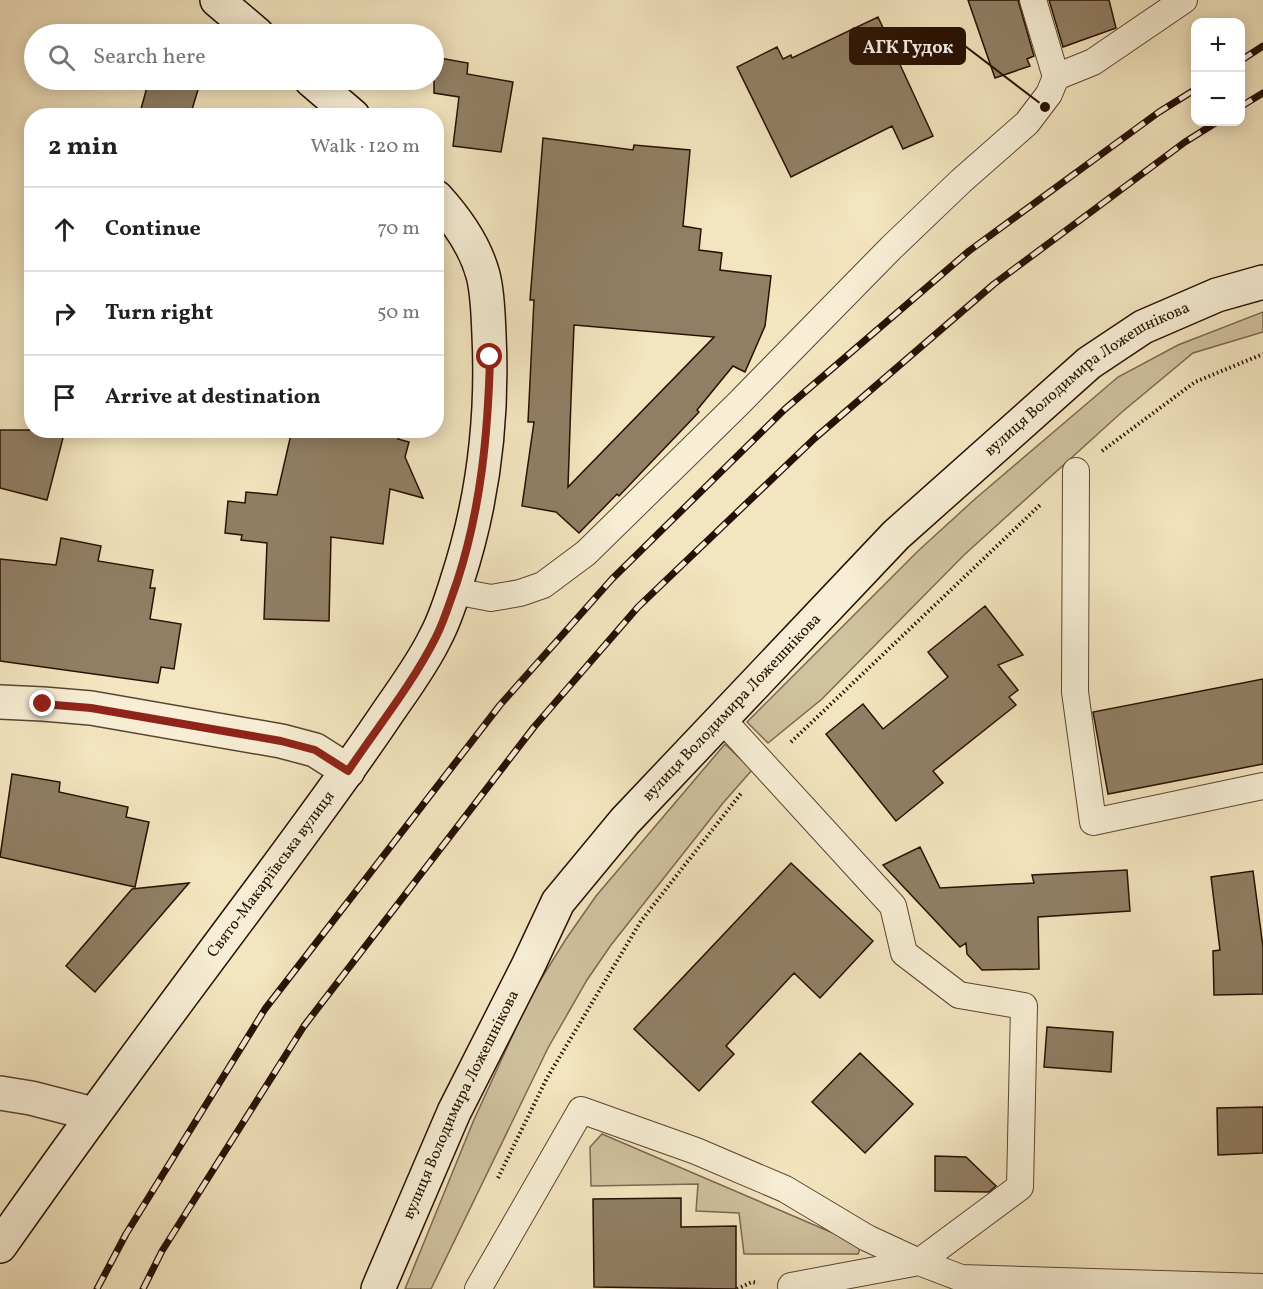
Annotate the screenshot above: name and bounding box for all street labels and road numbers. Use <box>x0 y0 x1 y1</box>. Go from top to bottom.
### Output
street label: вулиця Володимира Ложешнікова <box>980 297 1193 462</box>
street label: вулиця Володимира Ложешнікова <box>638 609 827 807</box>
street label: Свято-Макаріївська вулиця <box>202 787 340 962</box>
street label: вулиця Володимира Ложешнікова <box>398 987 525 1223</box>

